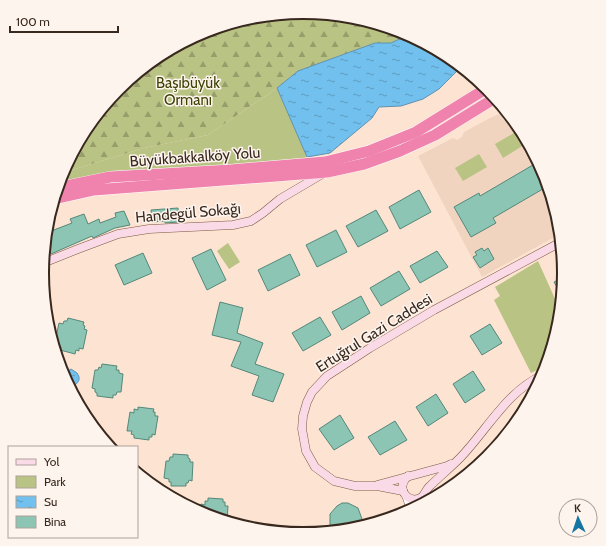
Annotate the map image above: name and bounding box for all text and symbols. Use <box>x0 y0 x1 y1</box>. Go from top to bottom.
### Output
scale bar <box>10 8 118 34</box>
text: 100 m <box>16 14 50 29</box>
park label: Başıbüyük Ormanı <box>156 74 220 109</box>
street label: Büyükbakkalköy Yolu <box>129 143 261 171</box>
street label: Handegül Sokağı <box>135 199 241 227</box>
street label: Ertuğrul Gazi Caddesi <box>312 290 436 376</box>
legend <box>8 446 138 538</box>
text: Yol <box>43 454 59 469</box>
text: Park <box>44 474 66 489</box>
text: Su <box>44 494 57 509</box>
north arrow <box>558 498 598 538</box>
text: K <box>574 501 581 515</box>
text: Bina <box>44 514 66 529</box>

